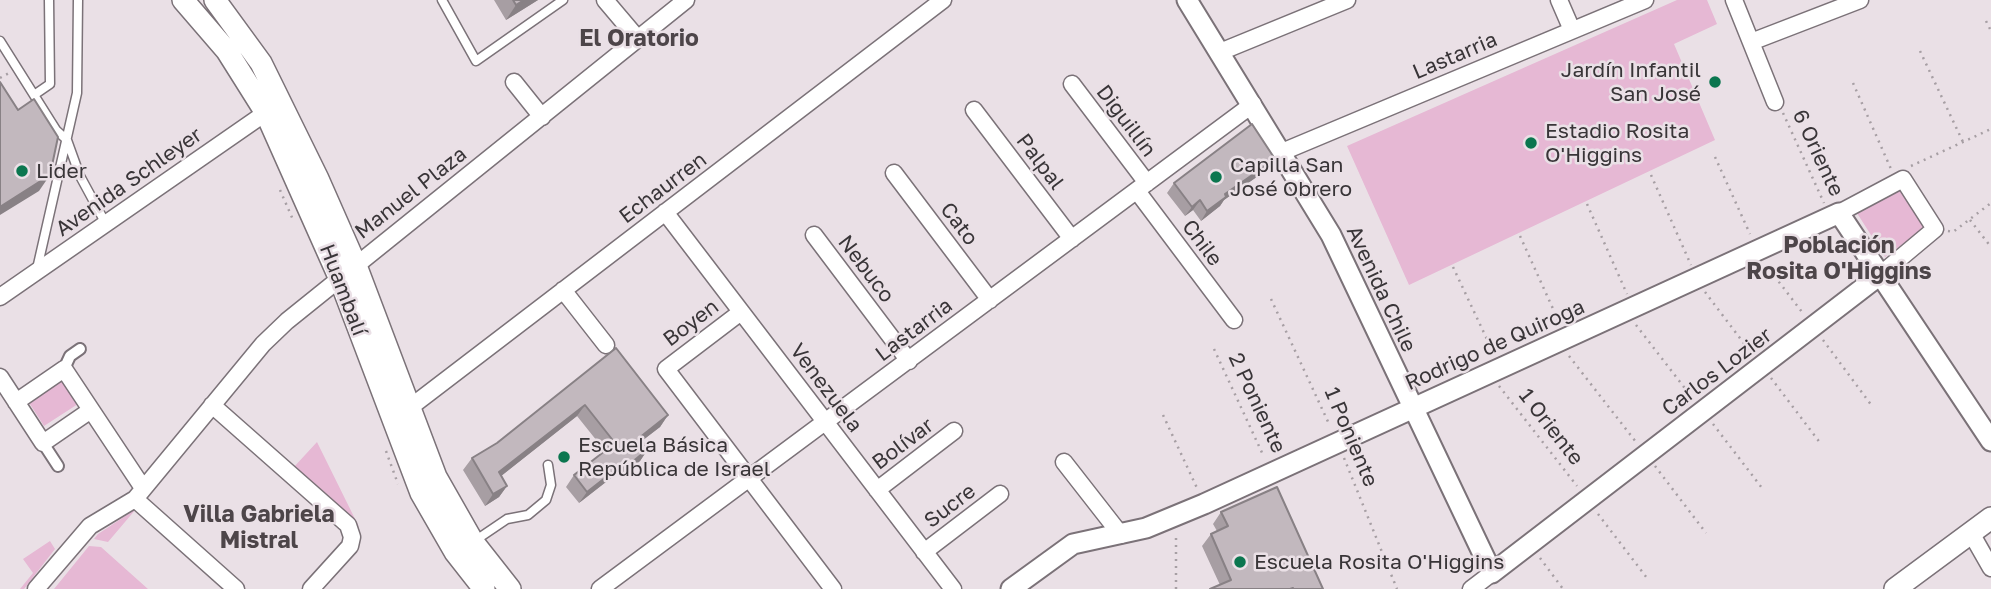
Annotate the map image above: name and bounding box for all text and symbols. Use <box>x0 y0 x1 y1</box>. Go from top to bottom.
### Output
district label: El Oratorio <box>579 25 699 53</box>
street label: Lastarria <box>1409 27 1501 85</box>
place label: Jardín Infantil San José <box>1561 57 1701 107</box>
marker: Jardín Infantil San José <box>1707 74 1723 90</box>
street label: Diguillín <box>1091 80 1161 162</box>
street label: 6 Oriente <box>1787 106 1849 200</box>
place label: Estadio Rosita O'Higgins <box>1545 118 1689 168</box>
street label: Avenida Schleyer <box>51 122 207 242</box>
street label: Palpal <box>1011 129 1069 195</box>
marker: Estadio Rosita O'Higgins <box>1523 135 1539 151</box>
street label: Manuel Plaza <box>350 142 472 244</box>
street label: Echaurren <box>614 147 712 229</box>
place label: Capilla San José Obrero <box>1230 152 1352 202</box>
place label: Lider <box>36 158 87 184</box>
marker: Lider <box>14 163 30 179</box>
marker: Capilla San José Obrero <box>1208 169 1224 185</box>
street label: Cato <box>935 198 983 250</box>
street label: Chile <box>1176 215 1228 271</box>
street label: Avenida Chile <box>1341 222 1421 356</box>
street label: Nebuco <box>833 230 899 308</box>
district label: Población Rosita O'Higgins <box>1746 232 1932 286</box>
street label: Huambalí <box>314 241 372 339</box>
street label: Lastarria <box>871 293 957 367</box>
street label: Boyen <box>658 294 724 352</box>
street label: Rodrigo de Quiroga <box>1401 294 1589 396</box>
street label: Carlos Lozier <box>1657 323 1777 421</box>
street label: Venezuela <box>785 339 867 437</box>
street label: 2 Poniente <box>1223 349 1291 457</box>
street label: 1 Poniente <box>1319 383 1383 491</box>
street label: 1 Oriente <box>1513 384 1589 470</box>
street label: Bolívar <box>867 413 939 475</box>
place label: Escuela Básica República de Israel <box>578 432 771 482</box>
marker: Escuela Básica República de Israel <box>556 449 572 465</box>
street label: Sucre <box>919 479 981 533</box>
district label: Villa Gabriela Mistral <box>183 501 335 555</box>
place label: Escuela Rosita O'Higgins <box>1254 549 1504 575</box>
marker: Escuela Rosita O'Higgins <box>1232 554 1248 570</box>

